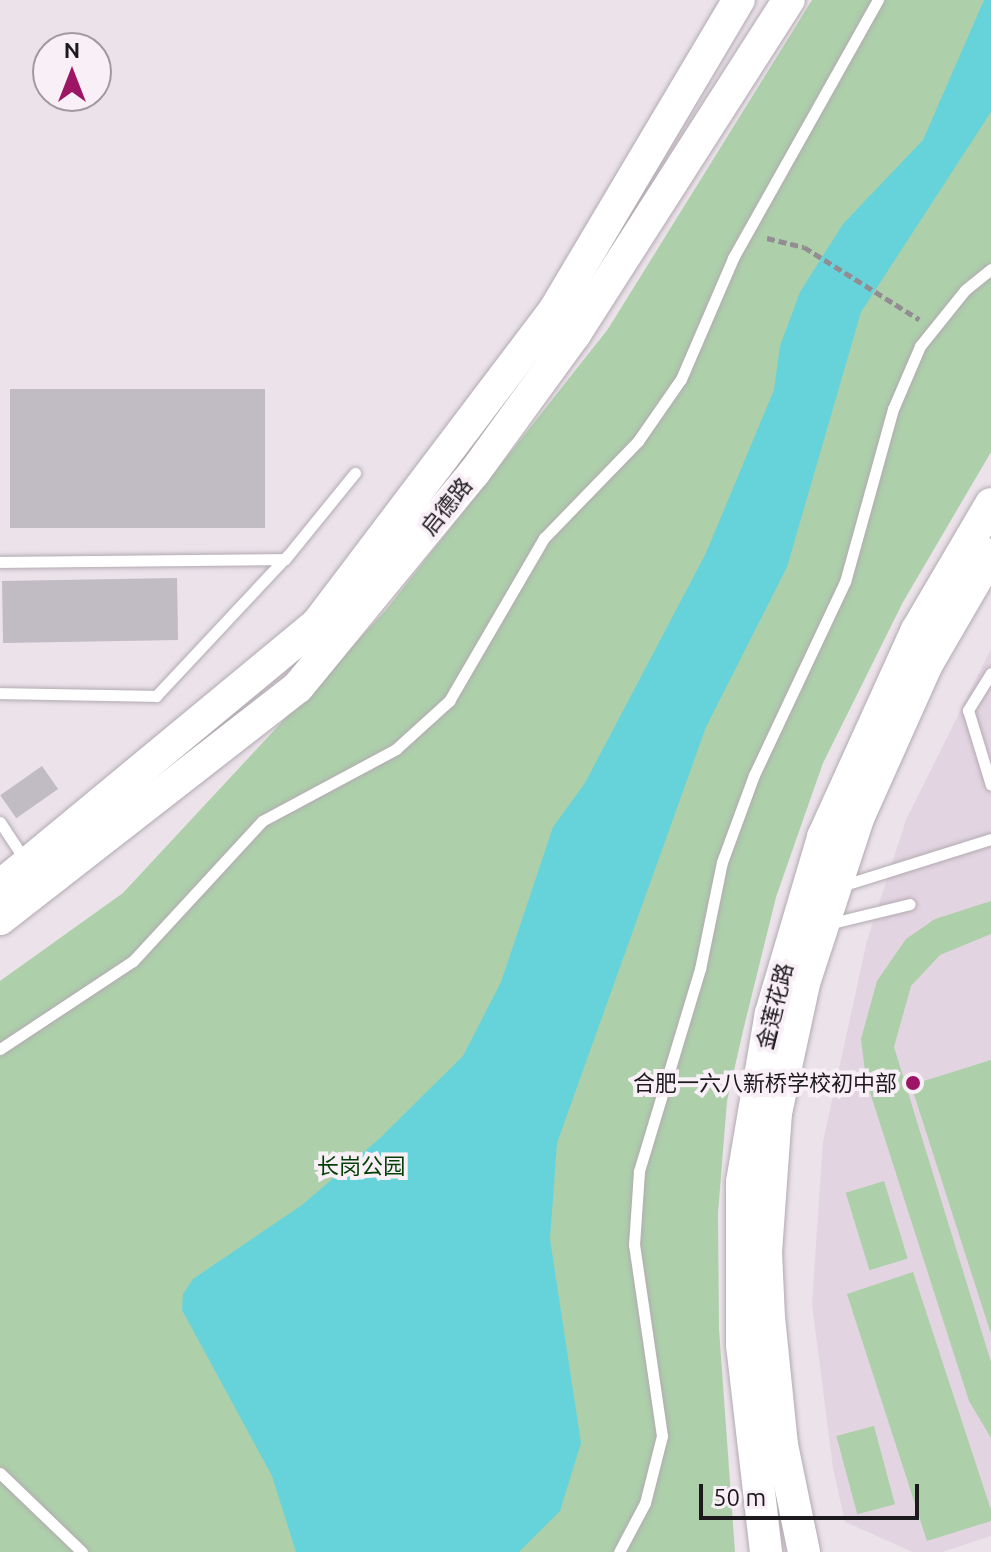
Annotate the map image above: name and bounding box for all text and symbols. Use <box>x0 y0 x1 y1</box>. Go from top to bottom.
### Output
north arrow <box>32 32 112 112</box>
text: N <box>64 37 80 62</box>
street label: 启德路 <box>415 472 477 540</box>
street label: 金莲花路 <box>751 960 797 1052</box>
place label: 合肥一六八新桥学校初中部 <box>633 1070 897 1096</box>
marker: 合肥一六八新桥学校初中部 <box>904 1074 922 1092</box>
park label: 长岗公园 <box>317 1153 405 1179</box>
scale bar <box>703 1468 923 1518</box>
text: 50 m <box>713 1484 766 1511</box>

